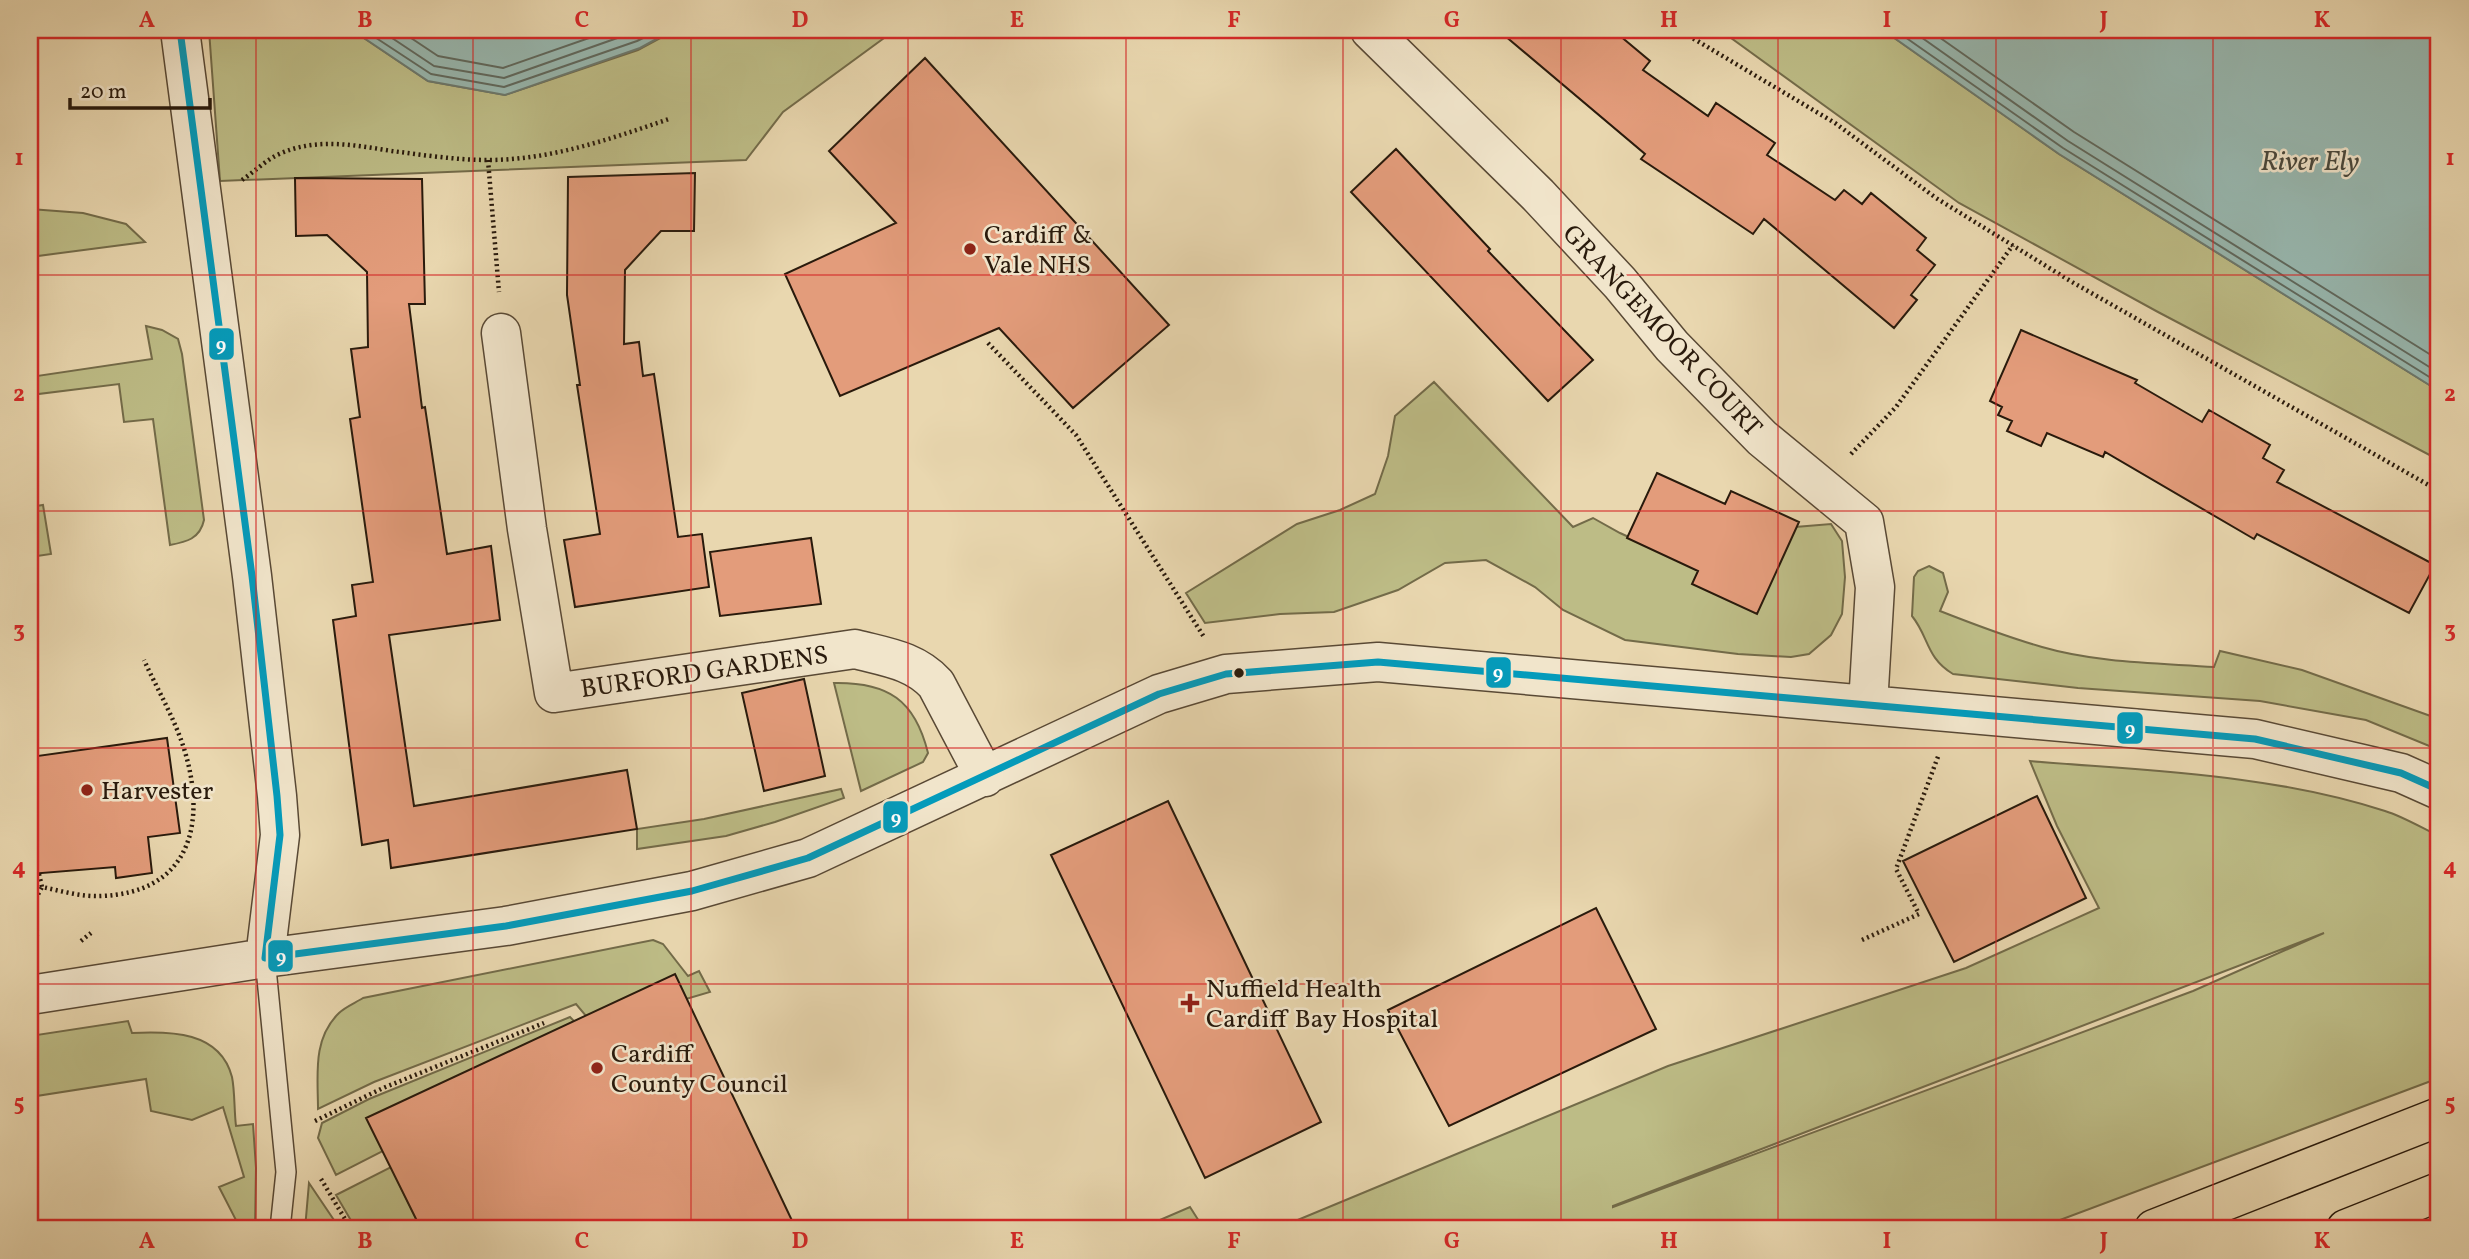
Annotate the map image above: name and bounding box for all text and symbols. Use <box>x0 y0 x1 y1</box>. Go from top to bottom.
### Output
text: A <box>139 5 155 37</box>
text: B <box>357 5 373 37</box>
text: C <box>575 5 589 37</box>
text: D <box>792 5 809 37</box>
text: E <box>1010 5 1024 37</box>
text: F <box>1227 5 1241 37</box>
text: G <box>1444 5 1460 37</box>
text: H <box>1660 5 1678 37</box>
text: I <box>1883 5 1891 37</box>
text: J <box>2099 5 2108 37</box>
text: K <box>2314 5 2331 37</box>
scale bar <box>70 66 210 110</box>
text: 20 m <box>80 78 126 107</box>
text: 1 <box>14 143 24 175</box>
water label: River Ely <box>2260 143 2360 182</box>
text: 1 <box>2445 143 2455 175</box>
street label: GRANGEMOOR COURT <box>1553 217 1770 445</box>
place label: Cardiff & Vale NHS <box>984 218 1092 284</box>
marker: Cardiff & Vale NHS <box>962 241 978 257</box>
line badge: 9 <box>208 327 235 361</box>
text: 9 <box>216 333 226 359</box>
text: 2 <box>13 379 25 411</box>
text: 2 <box>2444 379 2456 411</box>
text: 3 <box>13 615 25 647</box>
text: 3 <box>2444 615 2456 647</box>
street label: BURFORD GARDENS <box>578 638 830 708</box>
line badge: 9 <box>1485 656 1512 689</box>
text: 9 <box>1493 661 1503 687</box>
unlabelled marker <box>1232 666 1246 680</box>
line badge: 9 <box>2116 711 2144 745</box>
text: 9 <box>2125 717 2135 743</box>
place label: Harvester <box>101 774 214 810</box>
marker: Harvester <box>79 782 95 798</box>
line badge: 9 <box>882 800 909 834</box>
text: 9 <box>891 806 901 832</box>
text: 4 <box>12 852 26 884</box>
text: 4 <box>2443 852 2457 884</box>
line badge: 9 <box>267 939 294 973</box>
text: 9 <box>276 945 286 971</box>
place label: Nuffield Health Cardiff Bay Hospital <box>1206 972 1438 1038</box>
marker: Nuffield Health Cardiff Bay Hospital <box>1180 993 1200 1013</box>
place label: Cardiff County Council <box>611 1037 788 1103</box>
marker: Cardiff County Council <box>589 1060 605 1076</box>
text: 5 <box>13 1088 25 1120</box>
text: 5 <box>2444 1088 2456 1120</box>
text: A <box>139 1226 155 1258</box>
text: B <box>357 1226 373 1258</box>
text: C <box>575 1226 589 1258</box>
text: D <box>792 1226 809 1258</box>
text: E <box>1010 1226 1024 1258</box>
text: F <box>1227 1226 1241 1258</box>
text: G <box>1444 1226 1460 1258</box>
text: H <box>1660 1226 1678 1258</box>
text: I <box>1883 1226 1891 1258</box>
text: J <box>2099 1226 2108 1258</box>
text: K <box>2314 1226 2331 1258</box>

